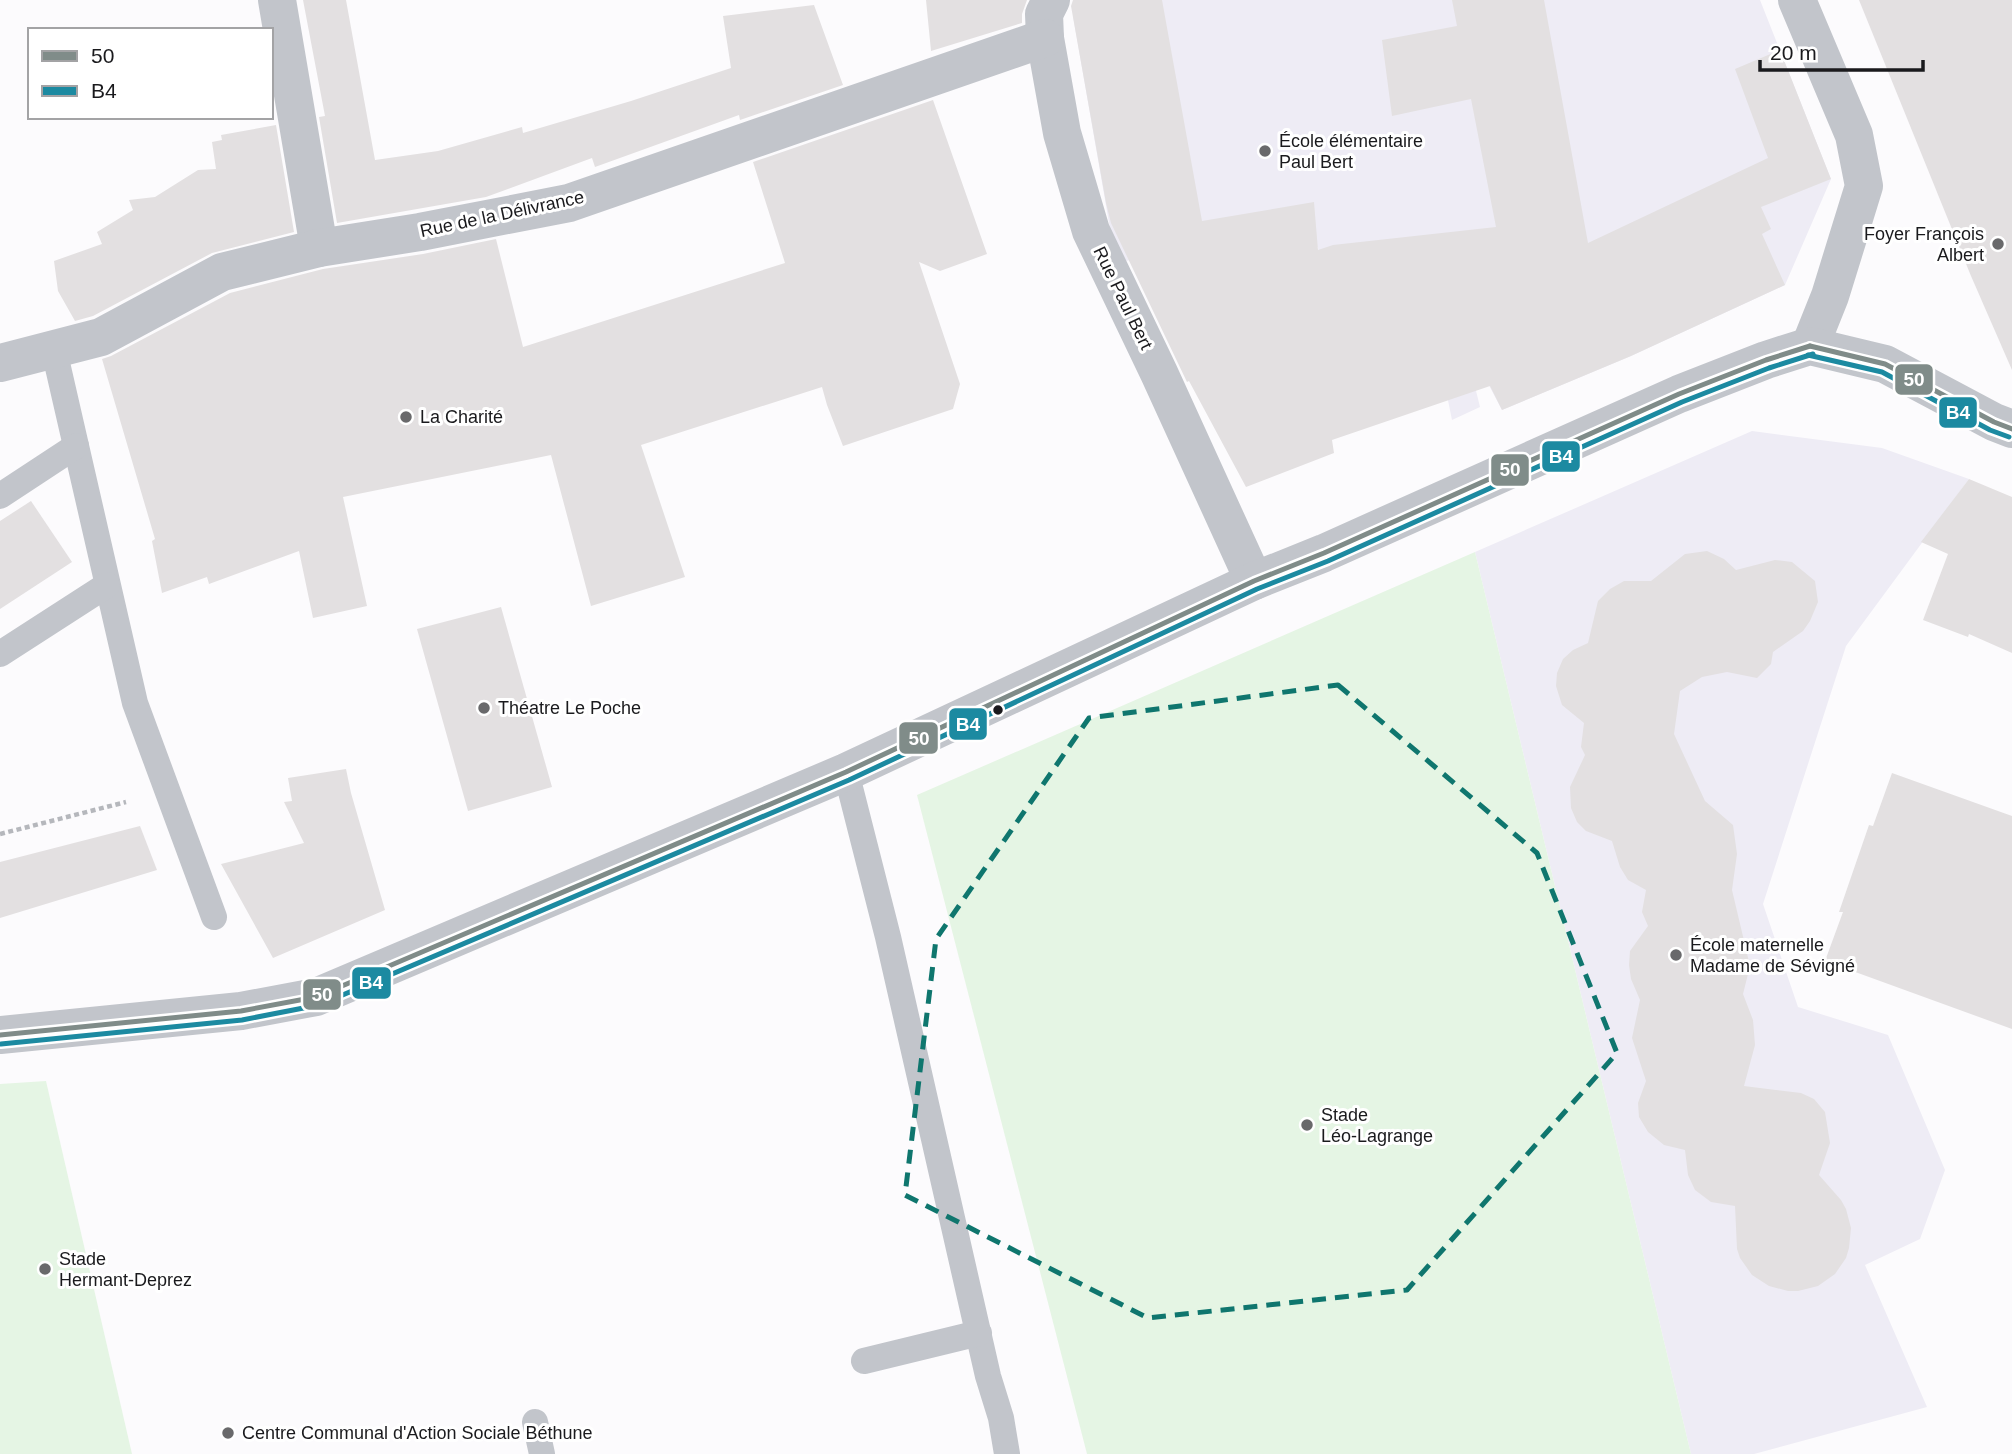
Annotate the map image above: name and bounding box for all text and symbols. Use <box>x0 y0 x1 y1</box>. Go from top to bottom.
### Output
legend <box>28 28 273 119</box>
scale bar <box>1760 28 1923 72</box>
text: 20 m <box>1770 41 1817 64</box>
text: 50 <box>91 44 114 67</box>
text: B4 <box>91 79 117 102</box>
place label: École élémentaire Paul Bert <box>1279 131 1423 172</box>
marker: École élémentaire Paul Bert <box>1257 143 1273 159</box>
street label: Rue de la Délivrance <box>418 187 586 241</box>
place label: Foyer François Albert <box>1864 224 1984 265</box>
marker: Foyer François Albert <box>1990 236 2006 252</box>
street label: Rue Paul Bert <box>1089 243 1157 353</box>
line badge: 50 <box>1894 363 1934 396</box>
text: 50 <box>1903 369 1925 390</box>
line badge: B4 <box>1938 396 1978 429</box>
text: B4 <box>1946 402 1971 423</box>
place label: La Charité <box>420 407 503 427</box>
marker: La Charité <box>398 409 414 425</box>
line badge: B4 <box>1541 440 1581 473</box>
text: B4 <box>1549 446 1574 467</box>
line badge: 50 <box>1490 453 1530 487</box>
text: 50 <box>1499 459 1521 480</box>
place label: Théatre Le Poche <box>498 698 641 718</box>
marker: Théatre Le Poche <box>476 700 492 716</box>
unlabelled marker <box>991 703 1005 717</box>
line badge: B4 <box>948 707 988 741</box>
text: B4 <box>956 714 981 735</box>
line badge: 50 <box>898 721 939 755</box>
text: 50 <box>908 728 930 749</box>
place label: École maternelle Madame de Sévigné <box>1690 935 1855 976</box>
marker: École maternelle Madame de Sévigné <box>1668 947 1684 963</box>
line badge: B4 <box>351 966 392 1000</box>
text: B4 <box>359 972 384 993</box>
line badge: 50 <box>302 978 342 1011</box>
text: 50 <box>311 984 333 1005</box>
place label: Stade Léo-Lagrange <box>1321 1105 1433 1146</box>
marker: Stade Léo-Lagrange <box>1299 1117 1315 1133</box>
place label: Stade Hermant-Deprez <box>59 1249 192 1290</box>
marker: Stade Hermant-Deprez <box>37 1261 53 1277</box>
place label: Centre Communal d'Action Sociale Béthune <box>242 1423 593 1443</box>
marker: Centre Communal d'Action Sociale Béthune <box>220 1425 236 1441</box>

